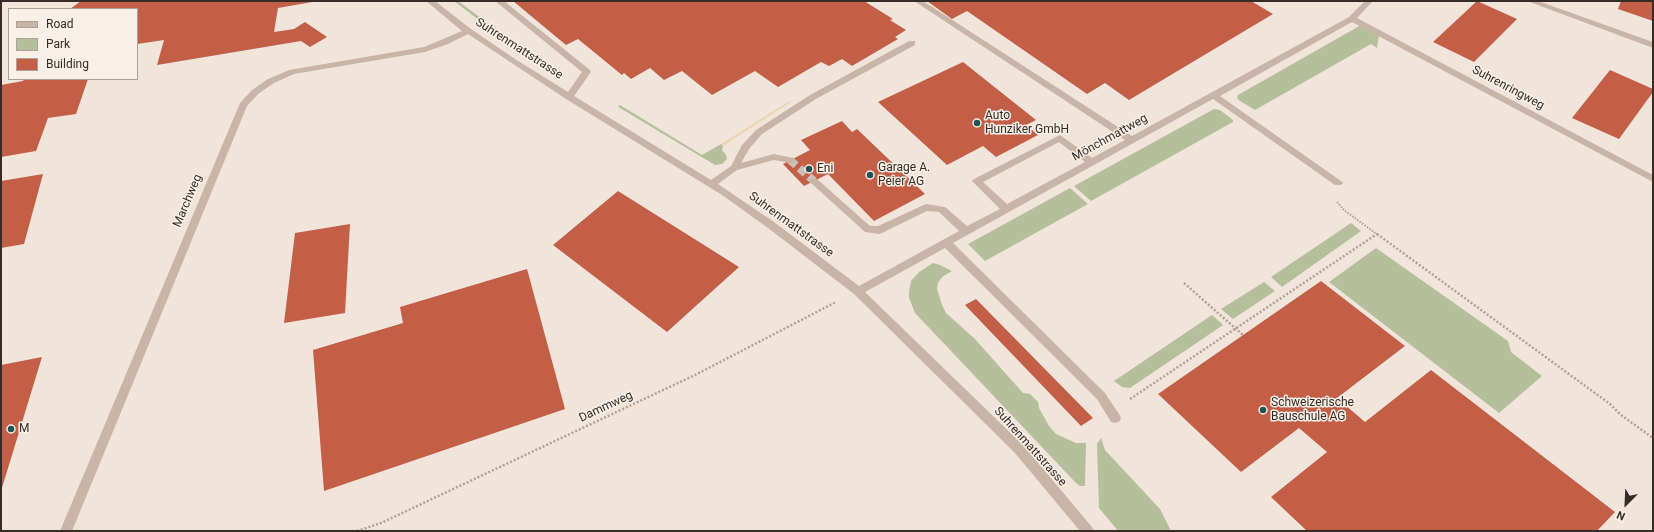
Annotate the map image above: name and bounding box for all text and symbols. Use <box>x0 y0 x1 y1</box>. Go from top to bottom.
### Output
legend <box>8 8 138 80</box>
street label: Suhrenmattstrasse <box>473 15 565 83</box>
text: Road <box>46 17 74 31</box>
text: Park <box>46 37 70 51</box>
text: Building <box>46 57 89 71</box>
street label: Suhrenringweg <box>1469 63 1547 113</box>
place label: Auto Hunziker GmbH <box>985 109 1069 137</box>
street label: Mönchmattweg <box>1070 111 1150 165</box>
marker: Auto Hunziker GmbH <box>972 118 982 128</box>
place label: Garage A. Peier AG <box>878 161 930 189</box>
place label: Eni <box>817 162 833 176</box>
marker: Eni <box>804 164 814 174</box>
marker: Garage A. Peier AG <box>865 170 875 180</box>
street label: Marchweg <box>170 172 206 230</box>
street label: Suhrenmattstrasse <box>746 189 836 261</box>
street label: Dammweg <box>577 388 635 426</box>
place label: Schweizerische Bauschule AG <box>1271 396 1354 424</box>
street label: Suhrenmattstrasse <box>991 404 1069 490</box>
marker: Schweizerische Bauschule AG <box>1258 405 1268 415</box>
place label: M <box>19 422 29 436</box>
marker: M <box>6 424 16 434</box>
north arrow <box>1606 484 1646 524</box>
text: N <box>1615 508 1627 523</box>

